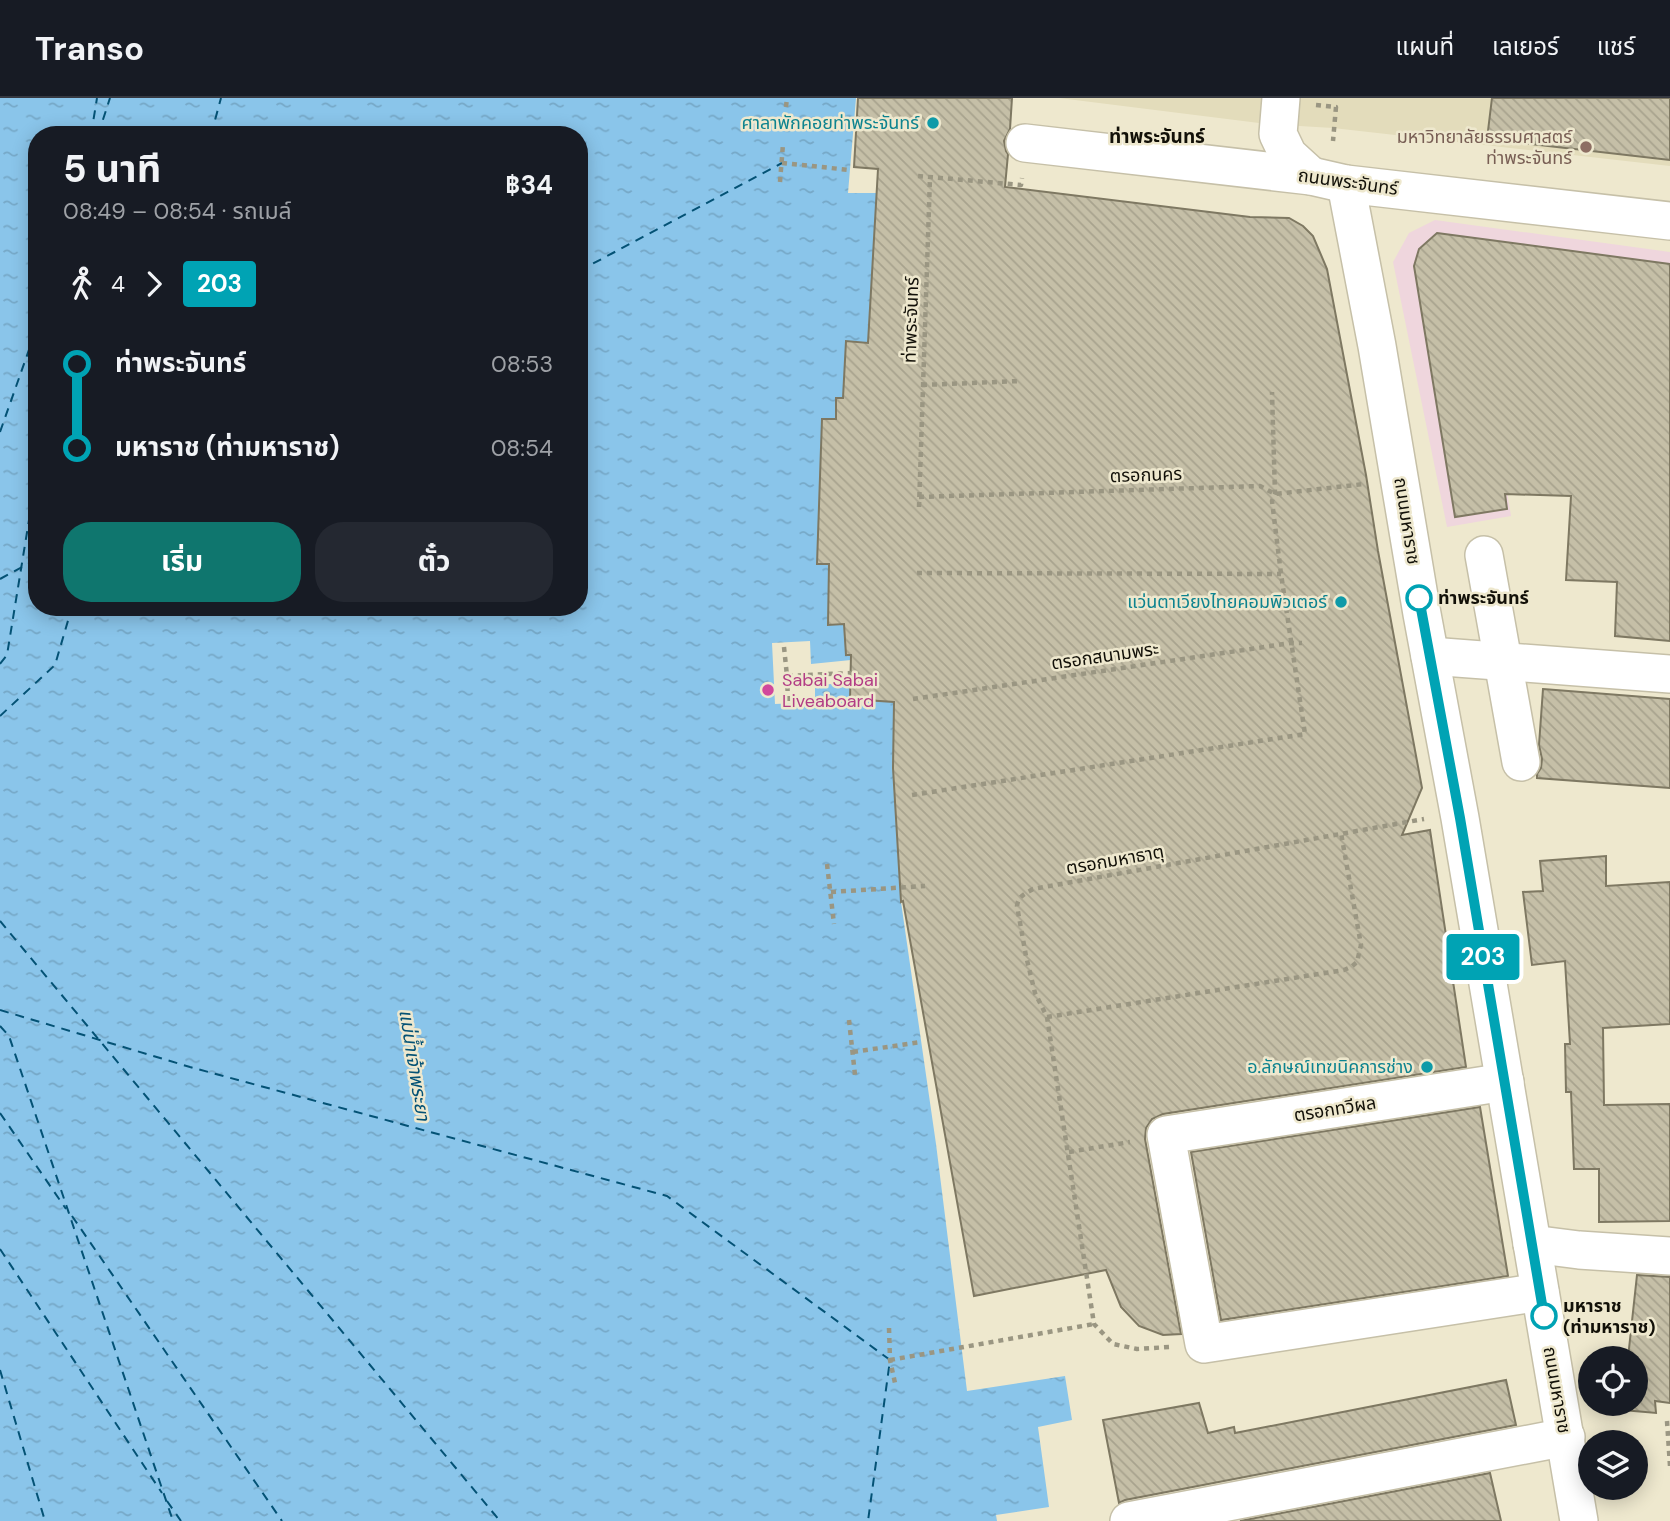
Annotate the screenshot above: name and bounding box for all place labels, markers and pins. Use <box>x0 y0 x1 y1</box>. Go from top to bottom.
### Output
place label: ศาลาพักคอยท่าพระจันทร์ <box>741 111 920 135</box>
marker: ศาลาพักคอยท่าพระจันทร์ <box>925 115 941 131</box>
place label: มหาวิทยาลัยธรรมศาสตร์ ท่าพระจันทร์ <box>1397 125 1573 170</box>
marker: มหาวิทยาลัยธรรมศาสตร์ ท่าพระจันทร์ <box>1578 139 1594 155</box>
marker: ท่าพระจันทร์ <box>1406 585 1432 611</box>
place label: ท่าพระจันทร์ <box>1438 586 1529 610</box>
place label: แว่นตาเวียงไทยคอมพิวเตอร์ <box>1127 590 1328 614</box>
marker: แว่นตาเวียงไทยคอมพิวเตอร์ <box>1333 594 1349 610</box>
place label: Sabai Sabai Liveaboard <box>782 668 878 713</box>
marker: Sabai Sabai Liveaboard <box>760 682 776 698</box>
place label: อ.ลักษณ์เทฆนิคการช่าง <box>1247 1055 1413 1079</box>
marker: อ.ลักษณ์เทฆนิคการช่าง <box>1419 1059 1435 1075</box>
place label: มหาราช (ท่ามหาราช) <box>1563 1294 1656 1339</box>
marker: มหาราช (ท่ามหาราช) <box>1531 1303 1557 1329</box>

